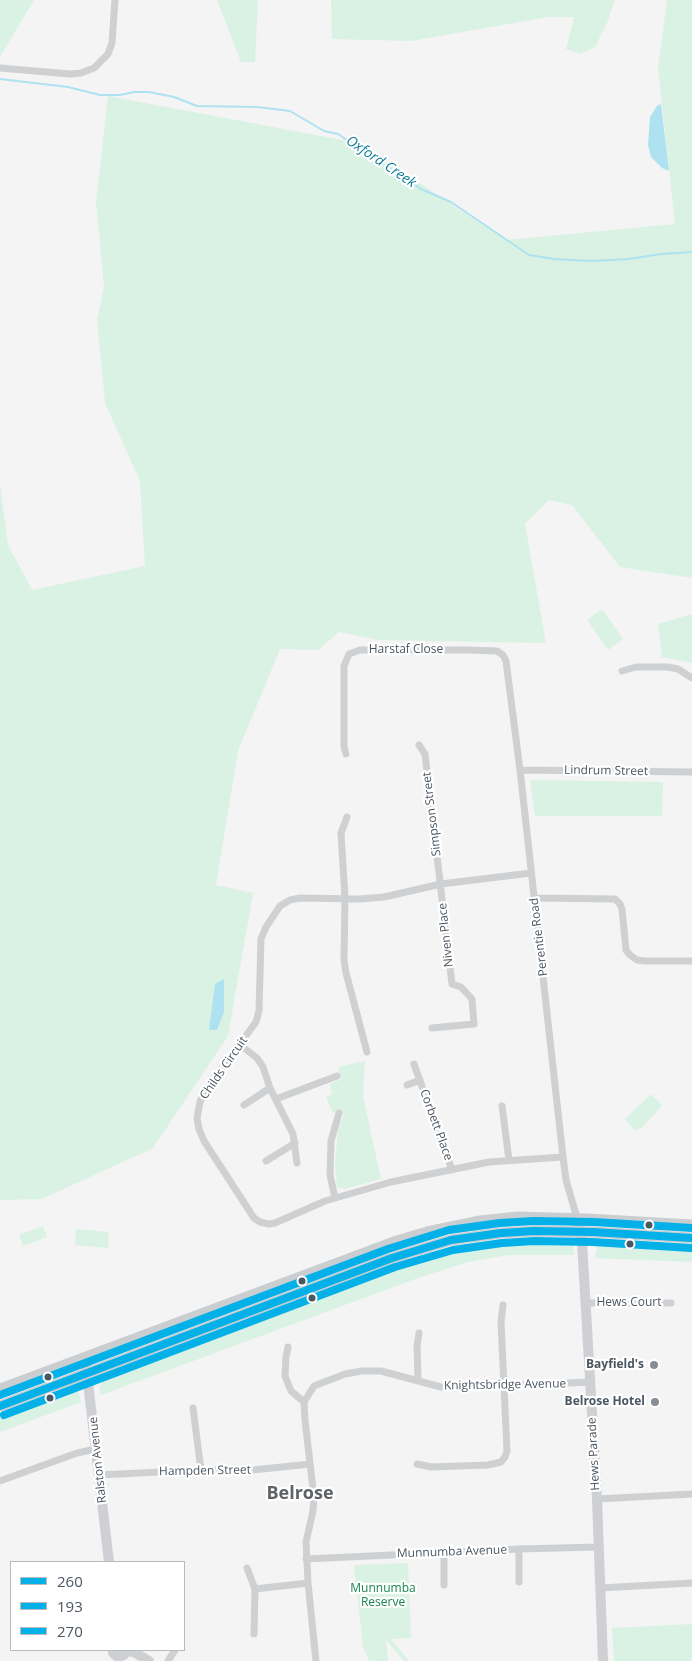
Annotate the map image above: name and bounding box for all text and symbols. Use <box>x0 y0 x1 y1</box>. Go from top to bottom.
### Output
water label: Oxford Creek <box>343 132 419 192</box>
street label: Harstaf Close <box>369 643 443 657</box>
street label: Lindrum Street <box>564 763 648 779</box>
street label: Simpson Street <box>420 771 444 857</box>
street label: Perentie Road <box>527 897 551 977</box>
street label: Niven Place <box>435 902 457 968</box>
street label: Childs Circuit <box>197 1034 251 1102</box>
street label: Corbett Place <box>416 1087 456 1163</box>
unlabelled marker <box>644 1220 654 1230</box>
unlabelled marker <box>625 1239 635 1249</box>
unlabelled marker <box>297 1276 307 1286</box>
unlabelled marker <box>307 1293 317 1303</box>
street label: Hews Court <box>596 1296 662 1310</box>
place label: Bayfield's <box>586 1358 644 1372</box>
marker: Bayfield's <box>648 1359 660 1371</box>
unlabelled marker <box>43 1372 53 1382</box>
street label: Knightsbridge Avenue <box>444 1377 566 1393</box>
unlabelled marker <box>45 1393 55 1403</box>
place label: Belrose Hotel <box>565 1395 645 1409</box>
marker: Belrose Hotel <box>649 1396 661 1408</box>
street label: Ralston Avenue <box>86 1416 110 1504</box>
street label: Hews Parade <box>585 1417 603 1491</box>
street label: Hampden Street <box>159 1463 251 1479</box>
district label: Belrose <box>266 1483 334 1505</box>
street label: Munnumba Avenue <box>397 1543 507 1561</box>
legend <box>10 1561 185 1651</box>
text: 260 <box>57 1571 83 1591</box>
park label: Munnumba Reserve <box>350 1582 416 1610</box>
text: 193 <box>57 1596 83 1616</box>
text: 270 <box>57 1621 83 1641</box>

